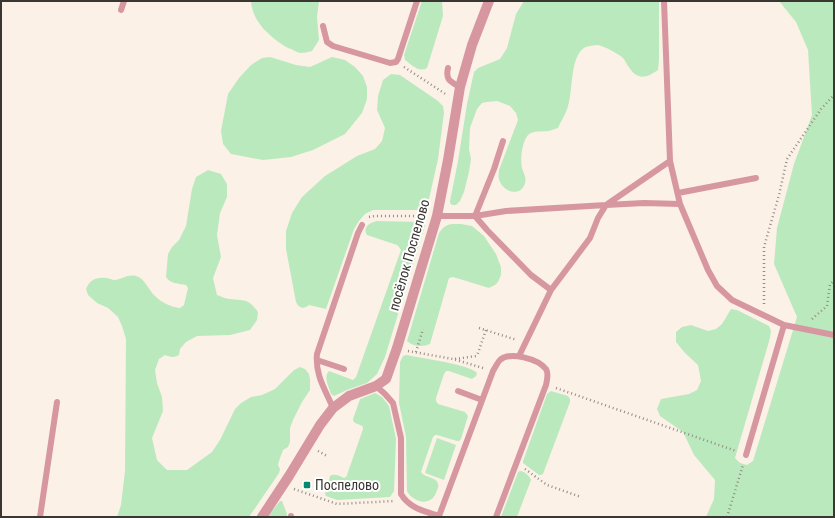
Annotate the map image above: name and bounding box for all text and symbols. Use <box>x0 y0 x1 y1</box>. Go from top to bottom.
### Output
street label: посёлок Поспелово <box>385 197 433 313</box>
place label: Поспелово <box>315 477 379 493</box>
marker: Поспелово <box>302 480 312 490</box>

